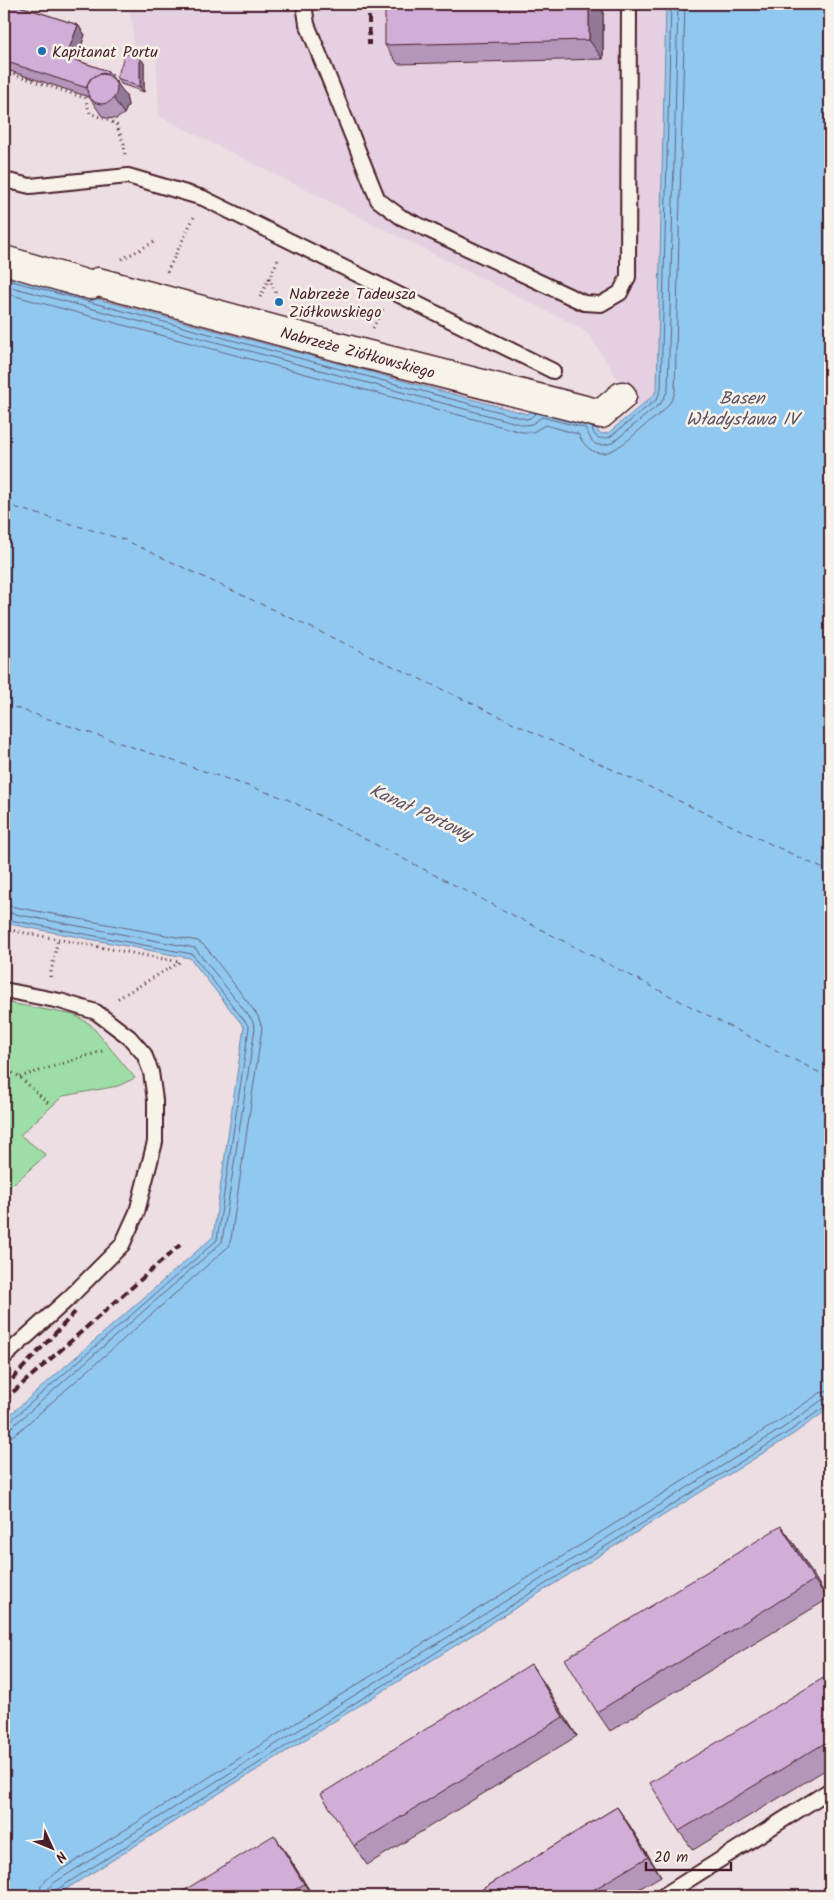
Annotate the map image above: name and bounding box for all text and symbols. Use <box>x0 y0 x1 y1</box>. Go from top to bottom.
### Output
place label: Kapitanat Portu <box>52 40 158 65</box>
marker: Kapitanat Portu <box>36 45 48 57</box>
place label: Nabrzeże Tadeusza Ziółkowskiego <box>289 282 416 325</box>
marker: Nabrzeże Tadeusza Ziółkowskiego <box>273 296 285 308</box>
street label: Nabrzeże Ziółkowskiego <box>277 321 438 386</box>
water label: Basen Władysława IV <box>686 385 802 435</box>
water label: Kanał Portowy <box>364 777 479 851</box>
north arrow <box>28 1822 78 1872</box>
scale bar <box>646 1840 732 1872</box>
text: N <box>50 1846 72 1867</box>
text: 20 m <box>654 1846 688 1870</box>

